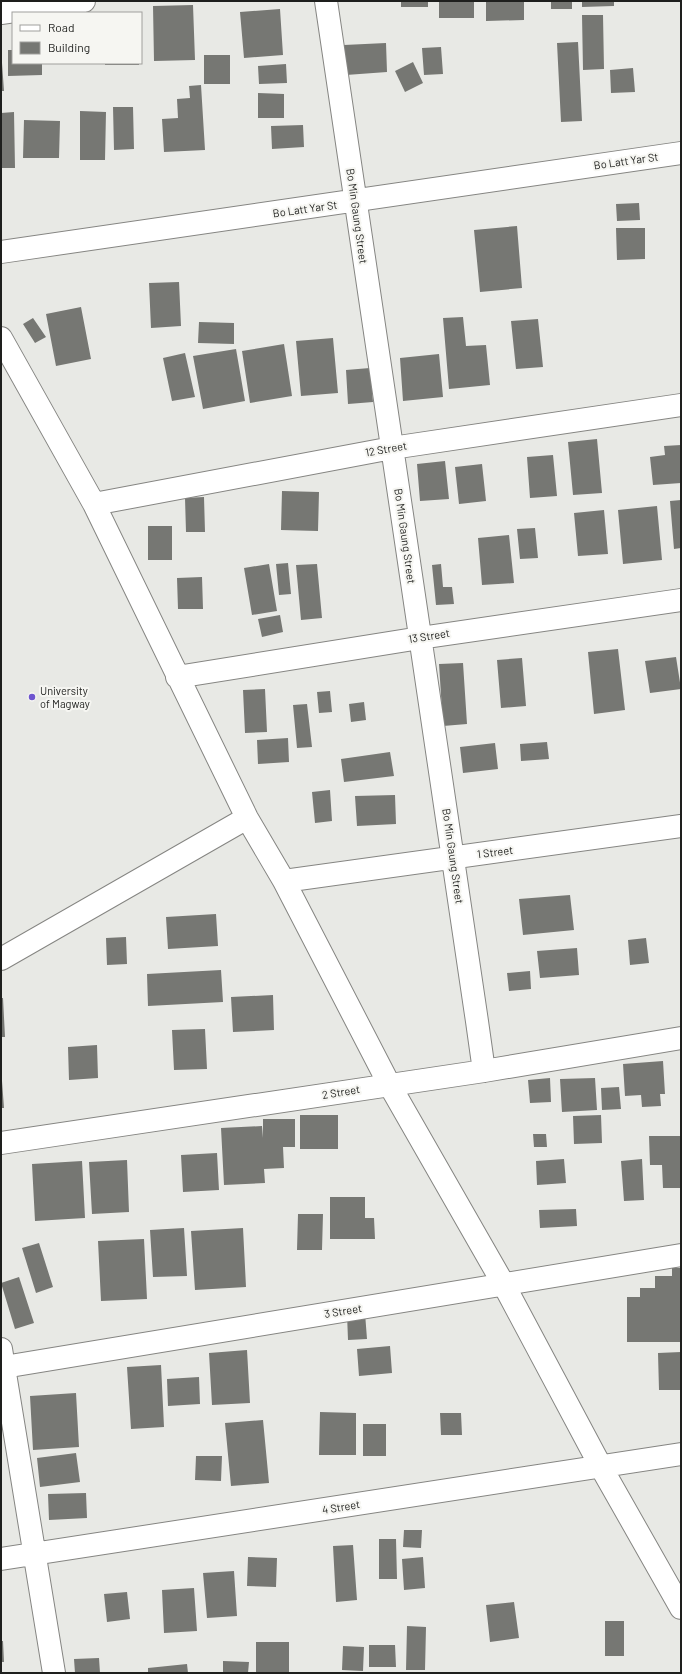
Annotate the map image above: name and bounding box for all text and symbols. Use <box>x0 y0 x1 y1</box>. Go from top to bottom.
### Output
legend <box>12 12 142 64</box>
text: Road <box>48 20 75 34</box>
text: Building <box>48 40 90 54</box>
street label: Bo Latt Yar St <box>593 150 659 171</box>
street label: Bo Min Gaung Street <box>344 167 371 264</box>
street label: Bo Latt Yar St <box>272 198 338 219</box>
street label: 12 Street <box>364 438 408 459</box>
street label: Bo Min Gaung Street <box>392 487 419 584</box>
street label: 13 Street <box>407 626 451 645</box>
place label: University of Magway <box>40 684 90 710</box>
marker: University of Magway <box>27 692 37 702</box>
street label: Bo Min Gaung Street <box>440 807 467 904</box>
street label: 1 Street <box>476 843 514 860</box>
street label: 2 Street <box>321 1082 361 1101</box>
street label: 3 Street <box>323 1301 363 1320</box>
street label: 4 Street <box>321 1497 361 1516</box>

